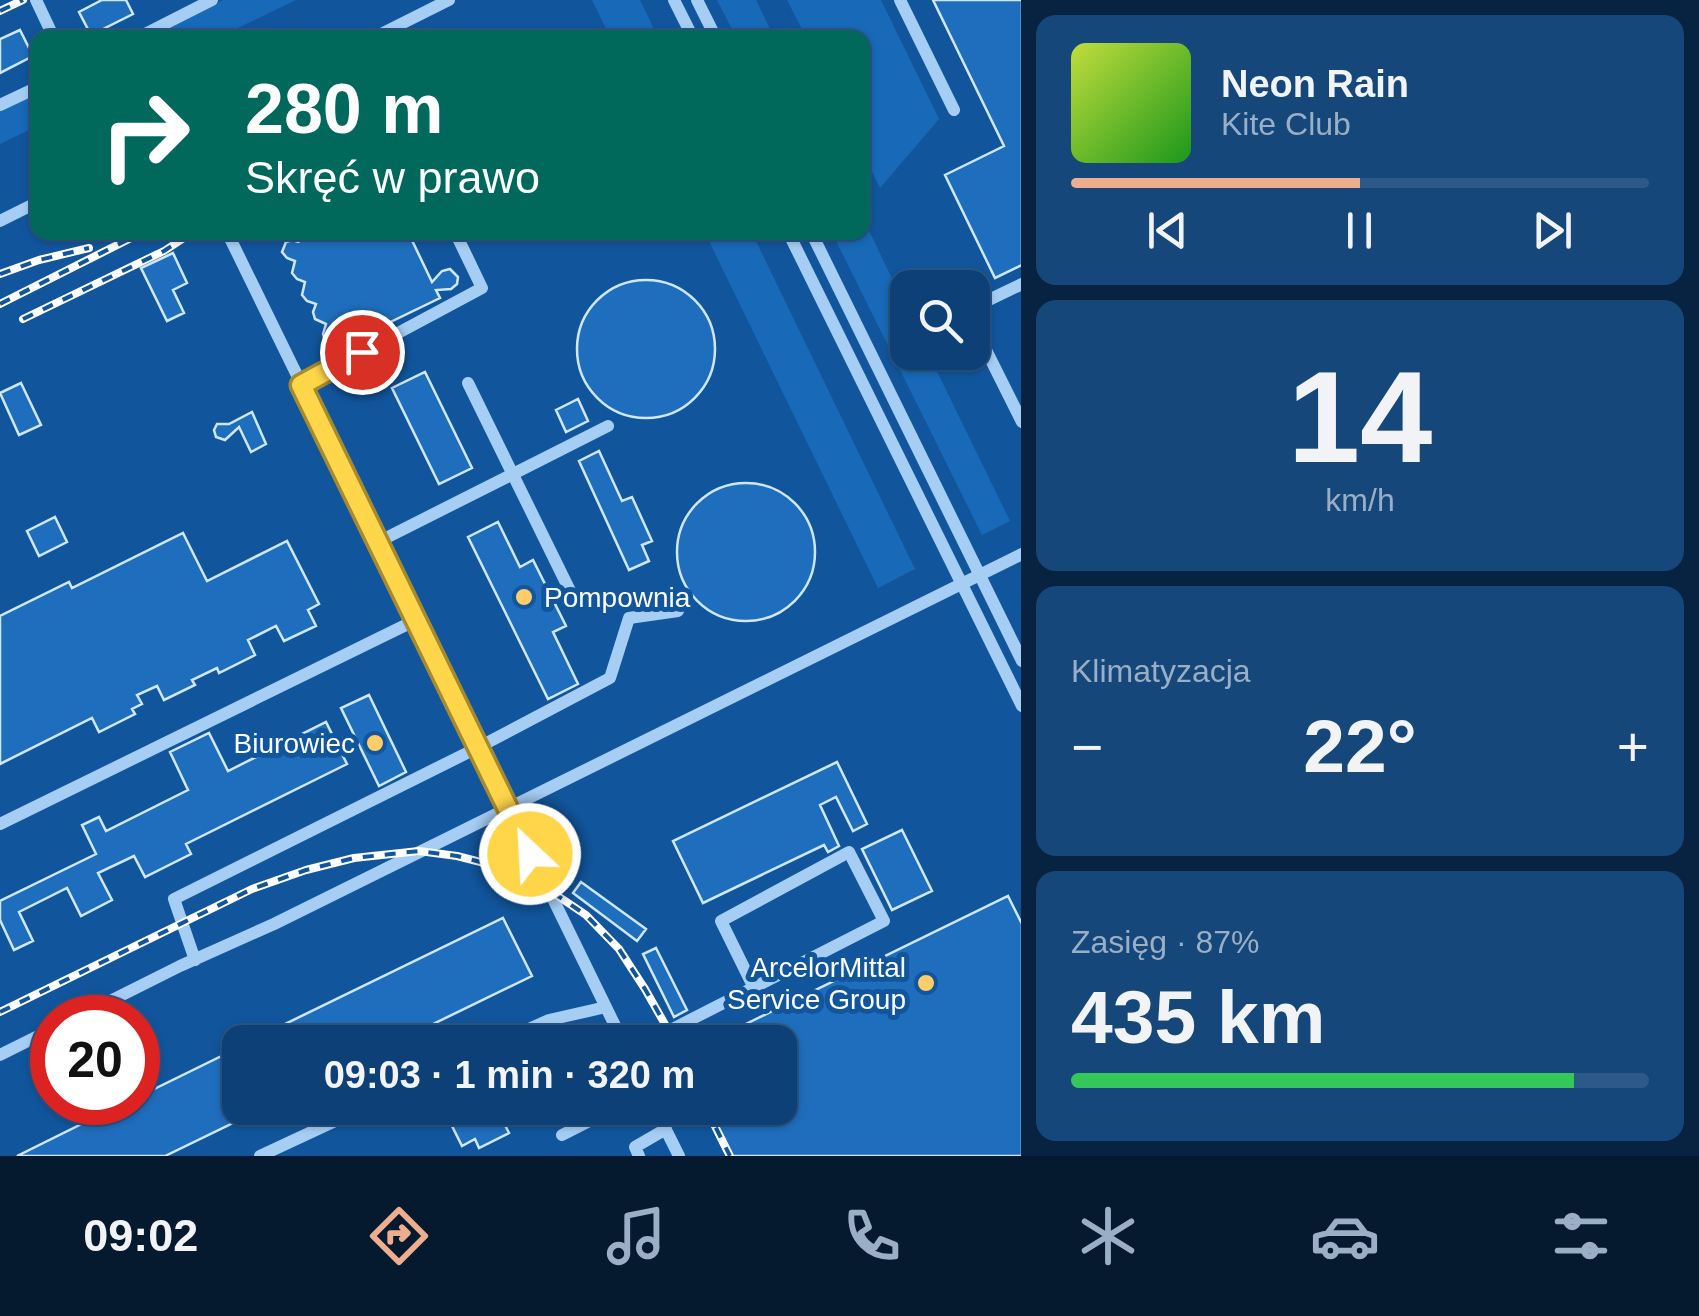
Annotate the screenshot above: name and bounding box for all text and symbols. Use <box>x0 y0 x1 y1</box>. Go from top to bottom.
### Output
text: Neon Rain <box>1221 63 1409 105</box>
icon: right <box>80 70 210 200</box>
text: 280 m <box>245 70 443 148</box>
text: Kite Club <box>1221 106 1351 142</box>
text: Skręć w prawo <box>245 152 540 203</box>
icon: previous <box>1140 203 1195 258</box>
icon: pause <box>1332 203 1387 258</box>
icon: next <box>1525 203 1580 258</box>
map controls <box>890 270 990 370</box>
button: search <box>890 270 990 370</box>
pin <box>320 310 405 395</box>
icon: arrive <box>335 325 390 380</box>
text: 14 <box>1288 344 1432 490</box>
text: km/h <box>1325 482 1395 518</box>
place label: Pompownia <box>544 582 691 613</box>
marker: Pompownia <box>513 586 535 608</box>
text: Klimatyzacja <box>1071 653 1251 689</box>
text: 22° <box>1303 704 1417 788</box>
text: − <box>1071 716 1103 778</box>
text: + <box>1617 716 1649 778</box>
place label: Biurowiec <box>234 728 355 759</box>
marker: Biurowiec <box>364 732 386 754</box>
position arrow <box>478 802 582 906</box>
text: Zasięg · 87% <box>1071 924 1260 960</box>
place label: ArcelorMittal Service Group <box>727 952 906 1015</box>
marker: ArcelorMittal Service Group <box>915 972 937 994</box>
text: 435 km <box>1071 975 1325 1059</box>
speed limit sign: 20 <box>30 995 160 1125</box>
text: 09:03 · 1 min · 320 m <box>324 1054 695 1096</box>
icon: directions <box>364 1201 434 1271</box>
icon: music <box>601 1201 671 1271</box>
icon: phone <box>837 1201 907 1271</box>
icon: climate <box>1073 1201 1143 1271</box>
icon: car <box>1310 1201 1380 1271</box>
icon: filters <box>1546 1201 1616 1271</box>
text: 09:02 <box>83 1210 198 1261</box>

